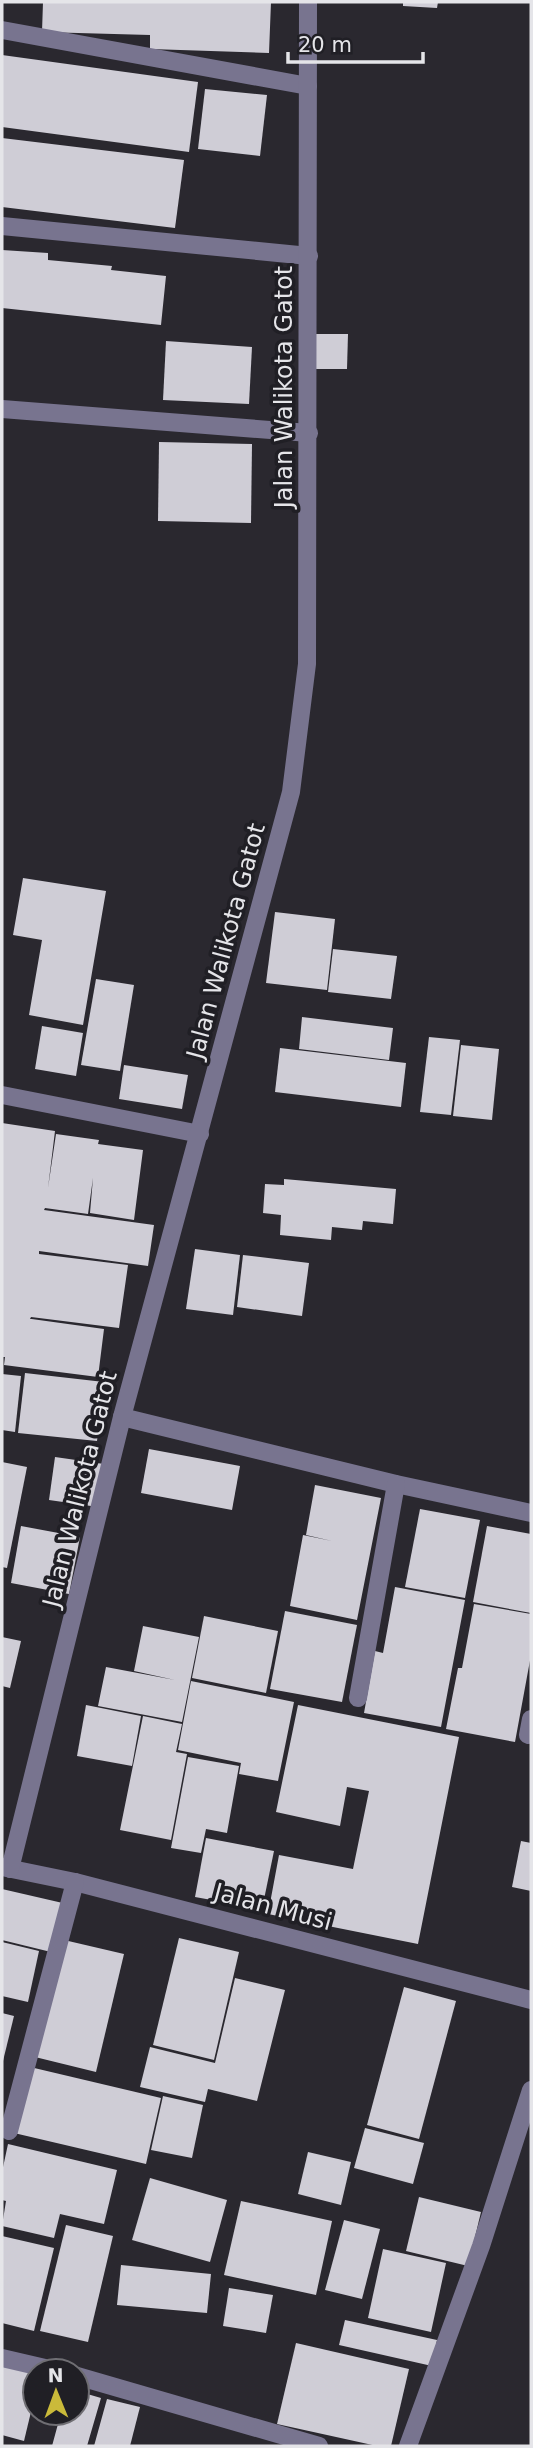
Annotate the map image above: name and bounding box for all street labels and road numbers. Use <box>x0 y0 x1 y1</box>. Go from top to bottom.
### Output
street label: Jalan Walikota Gatot <box>270 266 298 510</box>
street label: Jalan Walikota Gatot <box>181 820 271 1064</box>
street label: Jalan Walikota Gatot <box>37 1368 123 1612</box>
street label: Jalan Musi <box>209 1877 335 1936</box>

